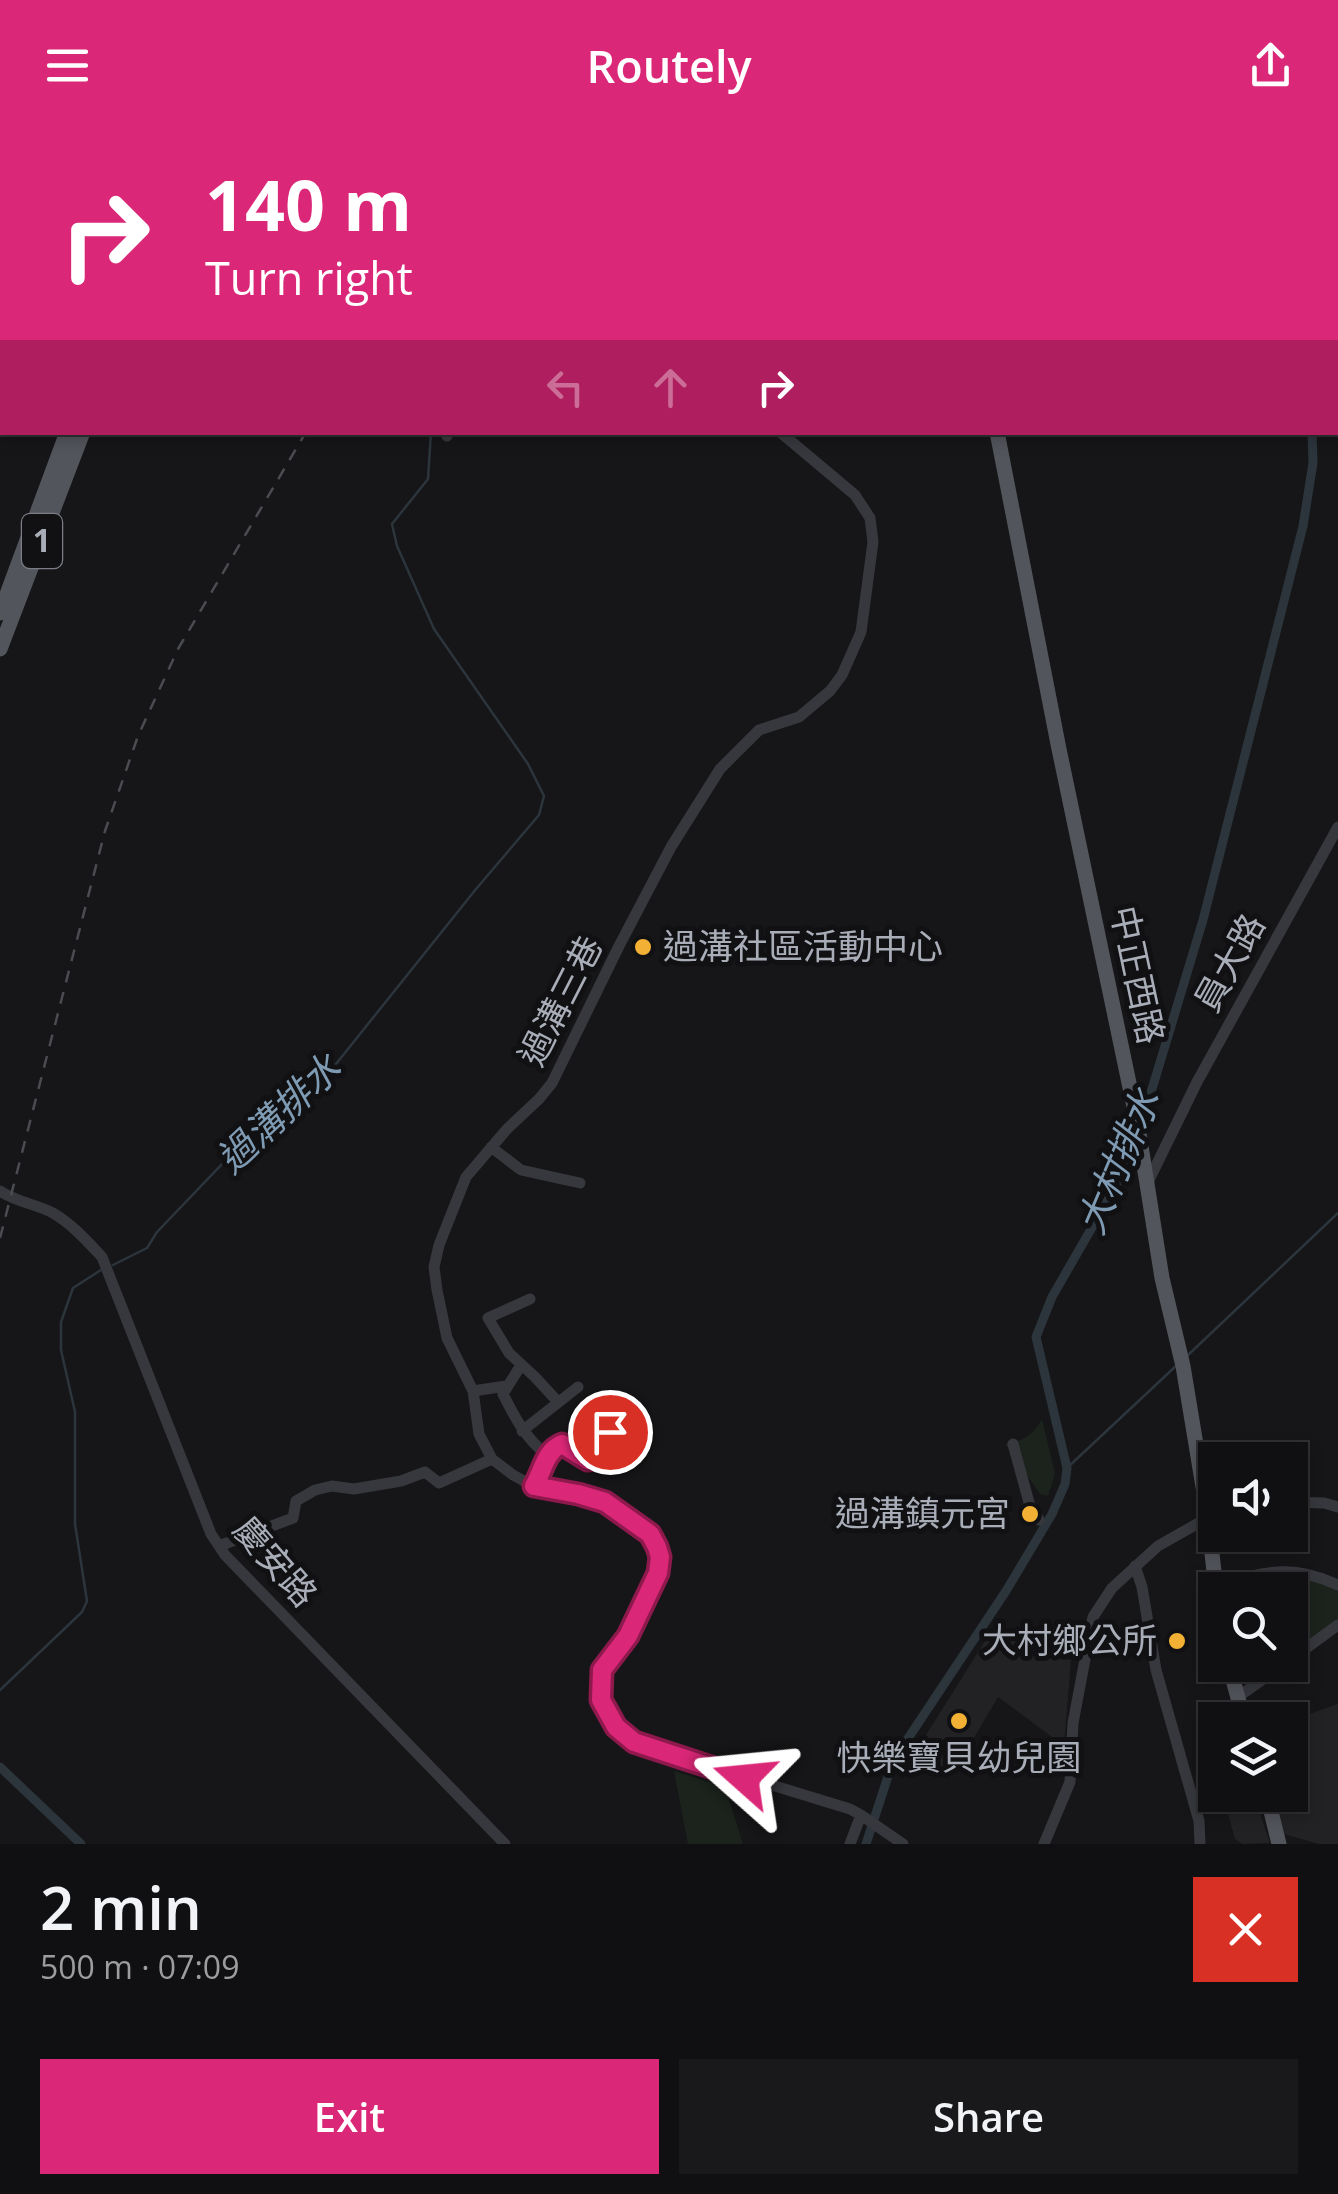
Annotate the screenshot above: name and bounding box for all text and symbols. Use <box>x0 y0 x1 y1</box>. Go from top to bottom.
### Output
text: Routely <box>586 35 752 96</box>
icon: menu <box>40 38 95 93</box>
icon: share <box>1243 38 1298 93</box>
text: 140 m <box>205 156 412 252</box>
icon: right <box>40 170 170 300</box>
text: Turn right <box>205 247 413 308</box>
icon: left <box>538 360 593 415</box>
icon: ahead <box>643 360 698 415</box>
icon: right <box>748 360 803 415</box>
road number: 1 <box>22 514 62 568</box>
street label: 中正西路 <box>1101 901 1176 1048</box>
street label: 員大路 <box>1183 905 1275 1020</box>
place label: 過溝社區活動中心 <box>663 922 943 969</box>
street label: 過溝三巷 <box>507 927 612 1073</box>
marker: 過溝社區活動中心 <box>632 936 654 958</box>
water label: 過溝排水 <box>204 1040 352 1183</box>
water label: 大村排水 <box>1064 1079 1172 1241</box>
pin <box>568 1390 653 1475</box>
icon: arrive <box>583 1405 638 1460</box>
map controls <box>1198 1442 1308 1812</box>
button: sound <box>1198 1442 1308 1552</box>
place label: 過溝鎮元宮 <box>835 1489 1010 1536</box>
marker: 過溝鎮元宮 <box>1019 1503 1041 1525</box>
street label: 慶安路 <box>224 1506 328 1616</box>
button: search <box>1198 1572 1308 1682</box>
place label: 大村鄉公所 <box>982 1616 1157 1663</box>
marker: 大村鄉公所 <box>1166 1630 1188 1652</box>
button: layers <box>1198 1702 1308 1812</box>
marker: 快樂寶貝幼兒園 <box>948 1710 970 1732</box>
position arrow <box>692 1726 796 1830</box>
place label: 快樂寶貝幼兒園 <box>836 1733 1082 1780</box>
text: 2 min <box>40 1866 202 1948</box>
button: close <box>1193 1877 1298 1982</box>
text: 500 m · 07:09 <box>40 1945 239 1988</box>
button: Exit <box>40 2059 659 2174</box>
button: Share <box>679 2059 1298 2174</box>

